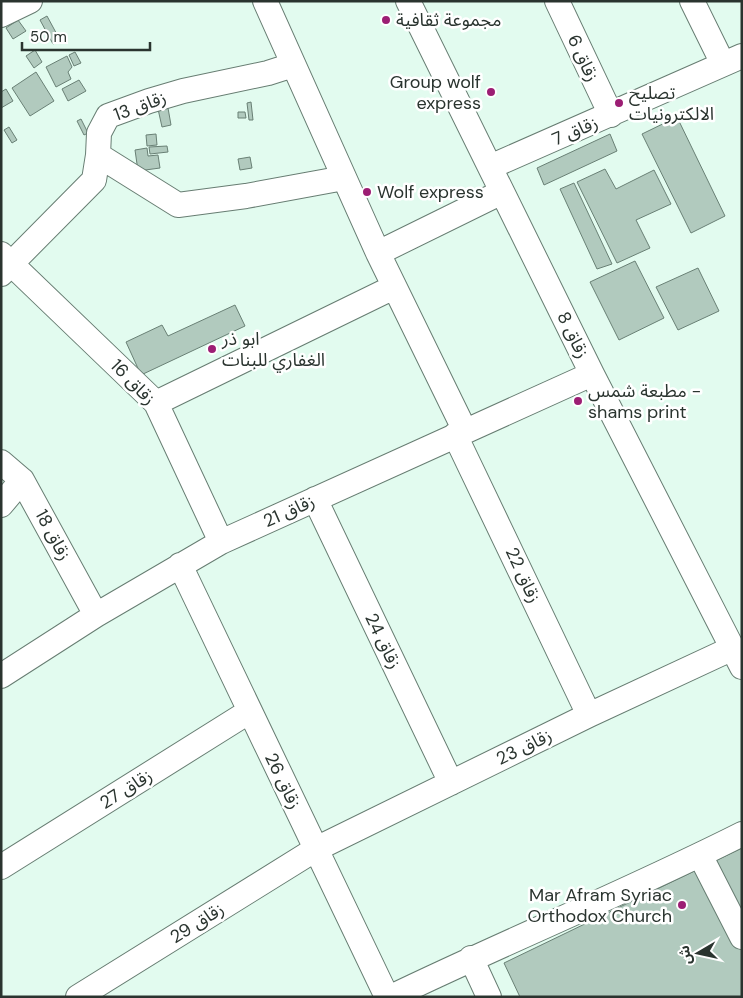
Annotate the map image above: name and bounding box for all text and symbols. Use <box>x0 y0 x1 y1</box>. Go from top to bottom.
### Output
place label: مجموعة ثقافية <box>396 8 501 32</box>
marker: مجموعة ثقافية <box>380 14 392 26</box>
scale bar <box>22 20 150 52</box>
text: 50 m <box>30 27 67 47</box>
street label: زقاق 6 <box>562 31 604 85</box>
place label: Group wolf express <box>390 70 481 115</box>
place label: تصليح الالكترونيات <box>629 81 714 126</box>
street label: زقاق 13 <box>110 85 170 127</box>
marker: Group wolf express <box>485 86 497 98</box>
marker: تصليح الالكترونيات <box>613 97 625 109</box>
street label: زقاق 7 <box>548 111 602 151</box>
place label: Wolf express <box>377 180 484 204</box>
marker: Wolf express <box>361 186 373 198</box>
street label: زقاق 8 <box>551 308 595 362</box>
place label: ابو ذر الغفاري للبنات <box>221 327 325 373</box>
marker: ابو ذر الغفاري للبنات <box>206 343 218 355</box>
street label: زقاق 16 <box>105 354 161 410</box>
place label: مطبعة شمس - shams print <box>588 379 701 424</box>
marker: مطبعة شمس - shams print <box>572 395 584 407</box>
street label: زقاق 21 <box>259 489 319 533</box>
street label: زقاق 18 <box>30 505 76 565</box>
street label: زقاق 22 <box>500 543 546 607</box>
street label: زقاق 24 <box>359 609 407 673</box>
street label: زقاق 23 <box>492 723 556 771</box>
street label: زقاق 26 <box>259 749 307 813</box>
street label: زقاق 27 <box>95 764 157 814</box>
place label: Mar Afram Syriac Orthodox Church <box>527 883 672 928</box>
street label: زقاق 29 <box>165 897 229 949</box>
marker: Mar Afram Syriac Orthodox Church <box>676 899 688 911</box>
north arrow <box>673 928 723 978</box>
text: ش <box>675 944 696 966</box>

